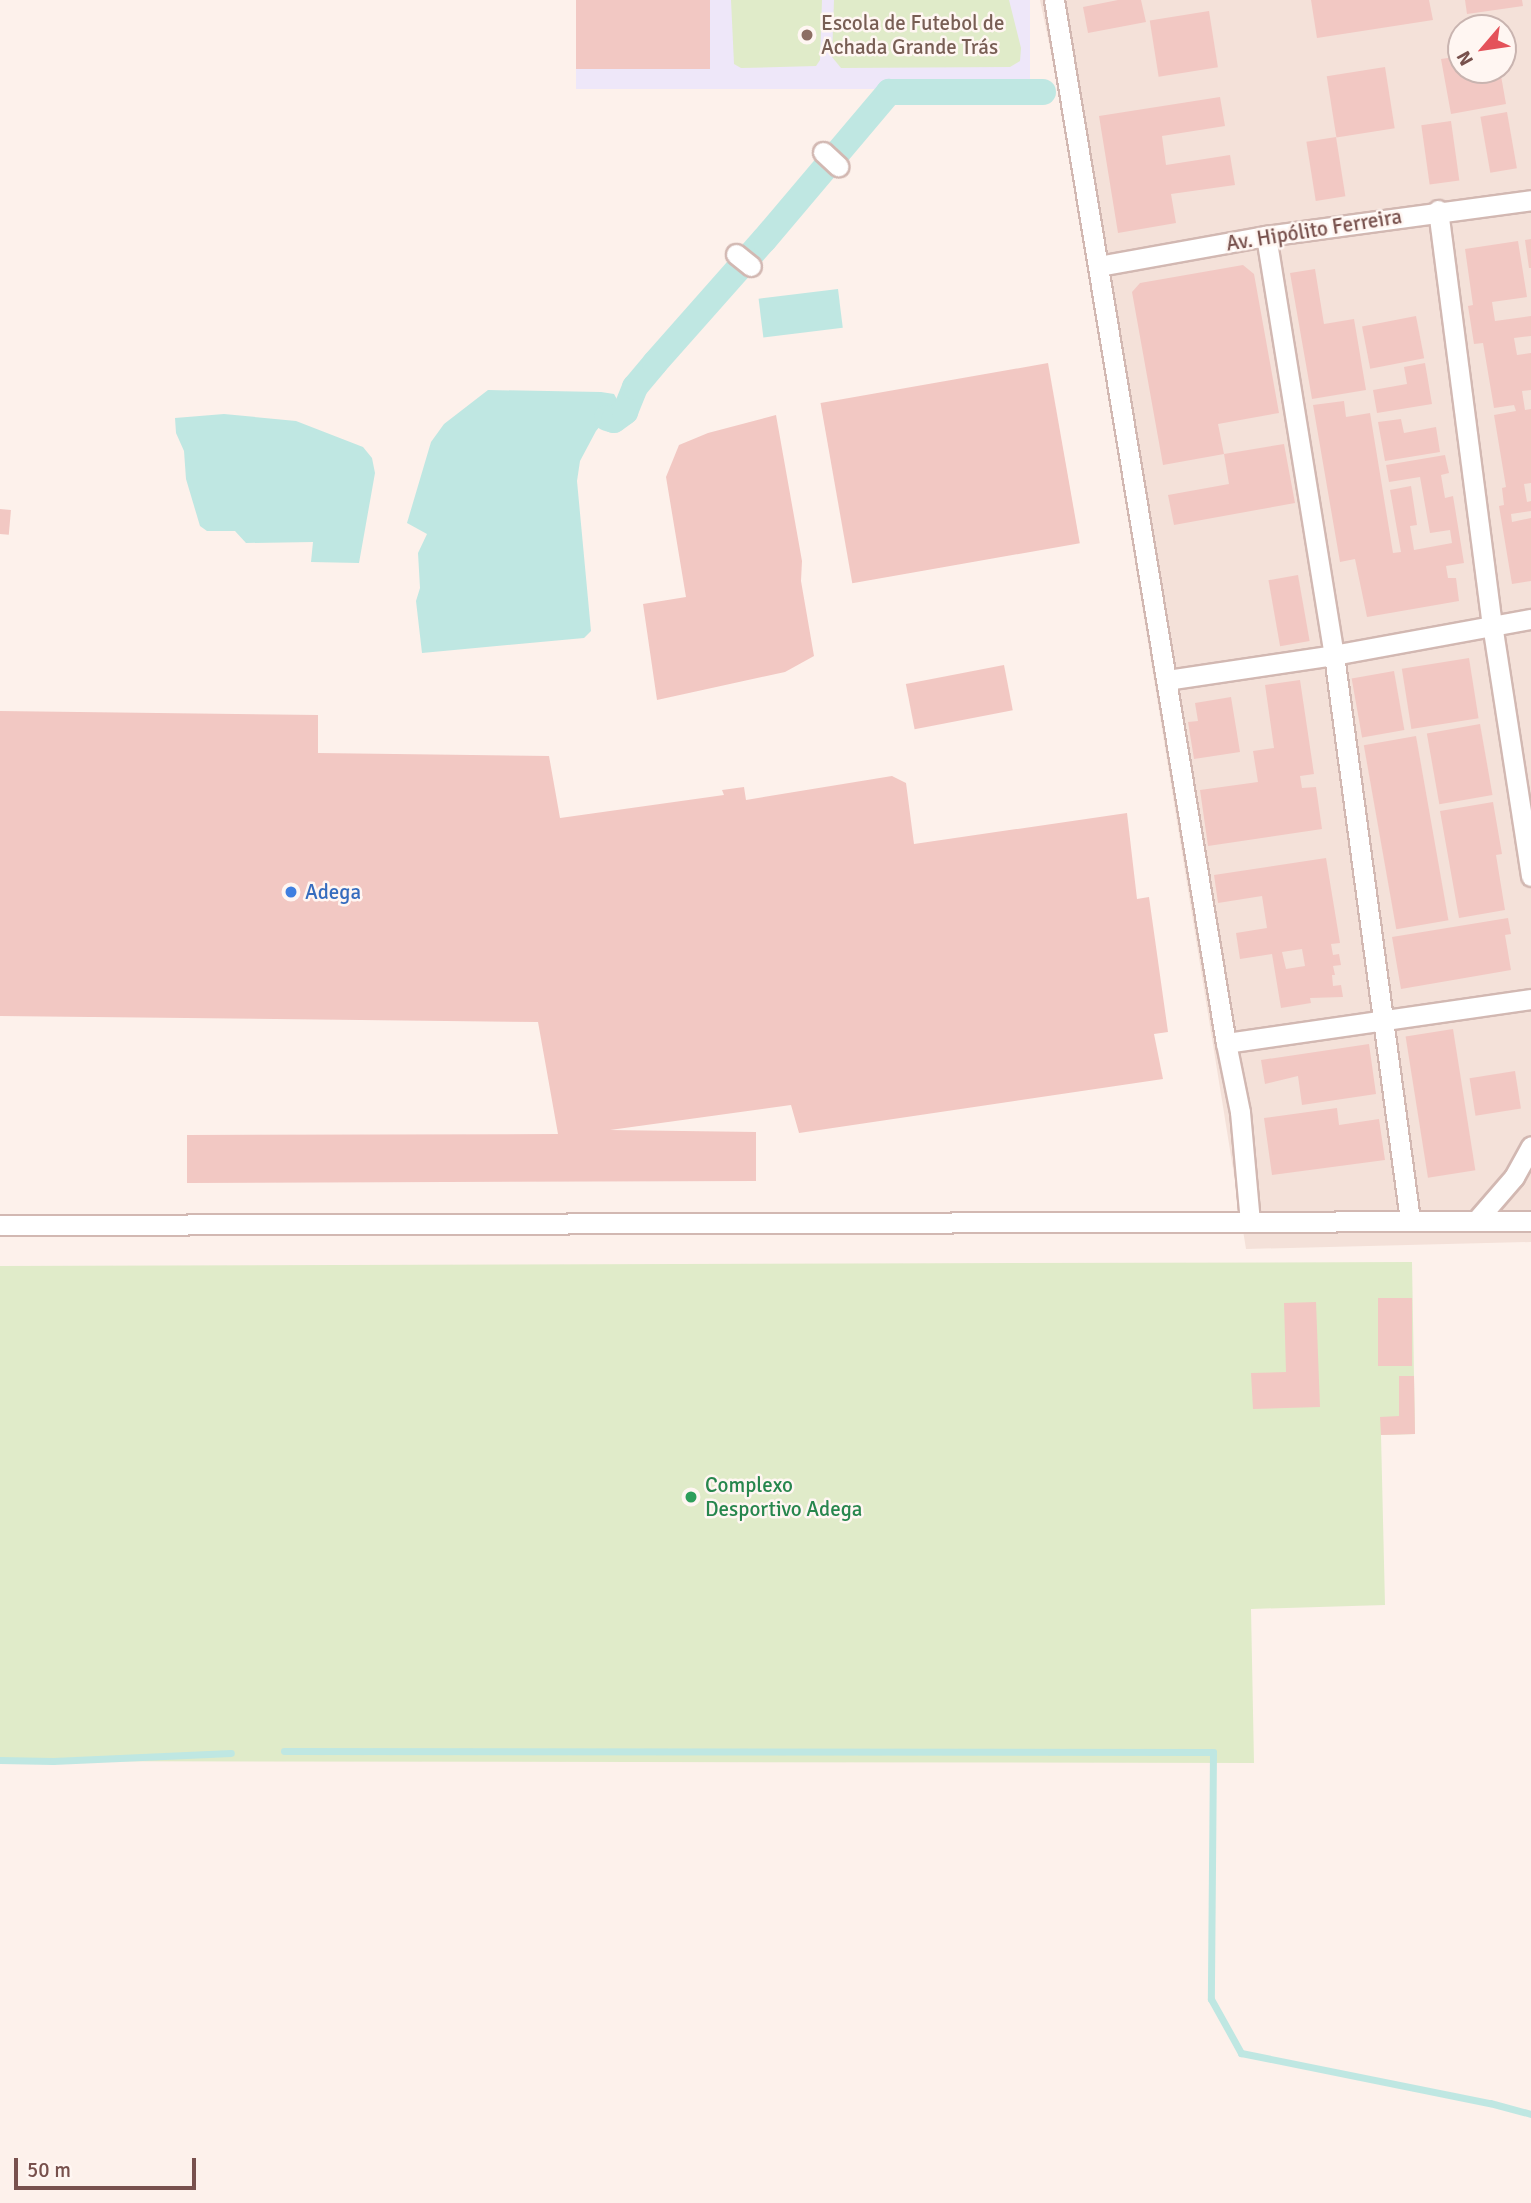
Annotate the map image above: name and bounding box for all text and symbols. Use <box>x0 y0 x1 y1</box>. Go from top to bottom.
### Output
place label: Escola de Futebol de Achada Grande Trás <box>821 10 1004 60</box>
north arrow <box>1447 14 1517 84</box>
marker: Escola de Futebol de Achada Grande Trás <box>799 27 815 43</box>
text: N <box>1452 47 1479 70</box>
street label: Av. Hipólito Ferreira <box>1224 204 1404 256</box>
place label: Adega <box>305 879 361 905</box>
marker: Adega <box>283 884 299 900</box>
place label: Complexo Desportivo Adega <box>705 1472 862 1522</box>
marker: Complexo Desportivo Adega <box>683 1489 699 1505</box>
scale bar <box>18 2144 200 2188</box>
text: 50 m <box>27 2157 71 2183</box>

